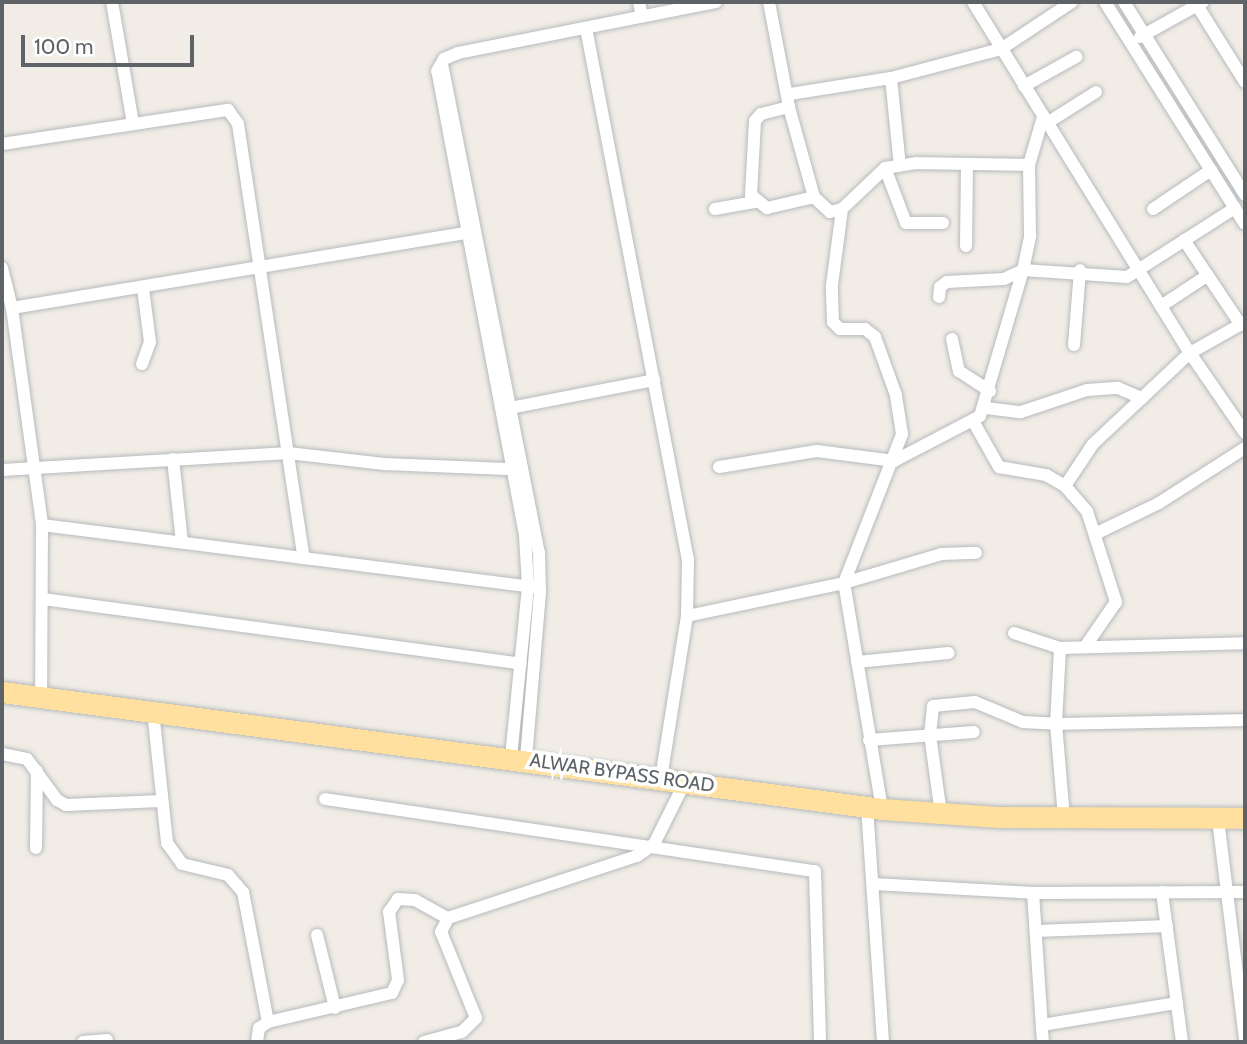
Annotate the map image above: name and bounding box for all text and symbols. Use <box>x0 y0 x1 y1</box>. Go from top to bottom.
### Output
scale bar <box>24 21 198 65</box>
text: 100 m <box>34 34 93 59</box>
street label: ALWAR BYPASS ROAD <box>528 749 716 797</box>

